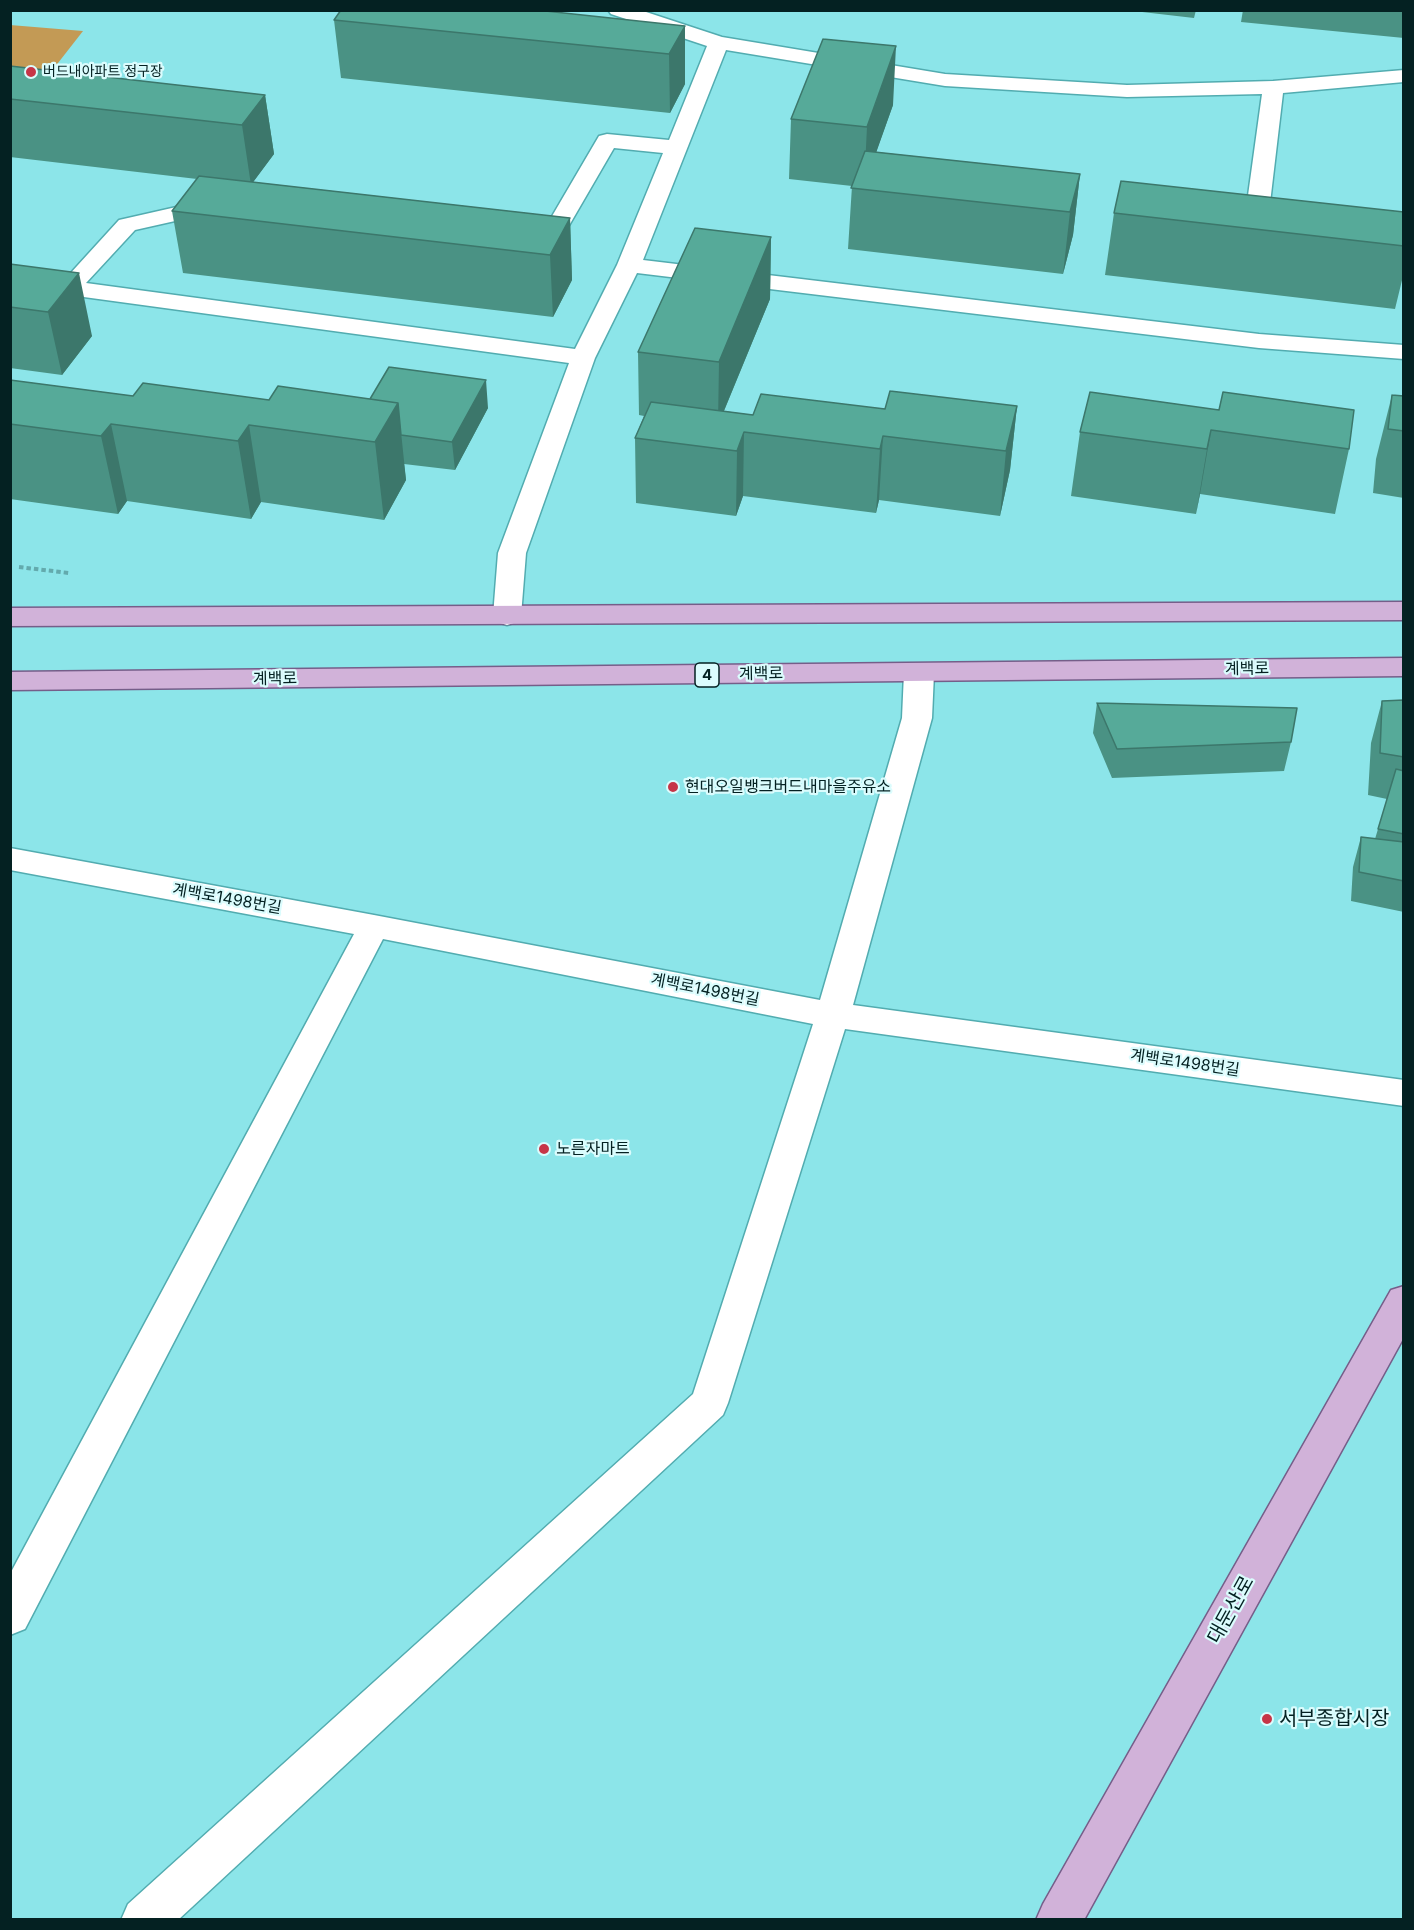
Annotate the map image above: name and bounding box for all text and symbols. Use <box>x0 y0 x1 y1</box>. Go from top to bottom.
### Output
place label: 버드내아파트 정구장 <box>43 64 163 80</box>
marker: 버드내아파트 정구장 <box>24 65 38 79</box>
street label: 계백로 <box>1225 659 1269 679</box>
road number: 4 <box>695 663 719 687</box>
street label: 계백로 <box>739 664 783 684</box>
street label: 계백로 <box>253 669 297 689</box>
place label: 현대오일뱅크버드내마을주유소 <box>685 777 891 797</box>
marker: 현대오일뱅크버드내마을주유소 <box>666 780 680 794</box>
street label: 계백로1498번길 <box>171 880 283 918</box>
street label: 계백로1498번길 <box>649 970 761 1010</box>
street label: 계백로1498번길 <box>1129 1046 1241 1080</box>
place label: 노른자마트 <box>556 1139 630 1159</box>
marker: 노른자마트 <box>537 1142 551 1156</box>
street label: 대둔산로 <box>1203 1572 1259 1648</box>
place label: 서부종합시장 <box>1279 1707 1389 1731</box>
marker: 서부종합시장 <box>1260 1712 1274 1726</box>

